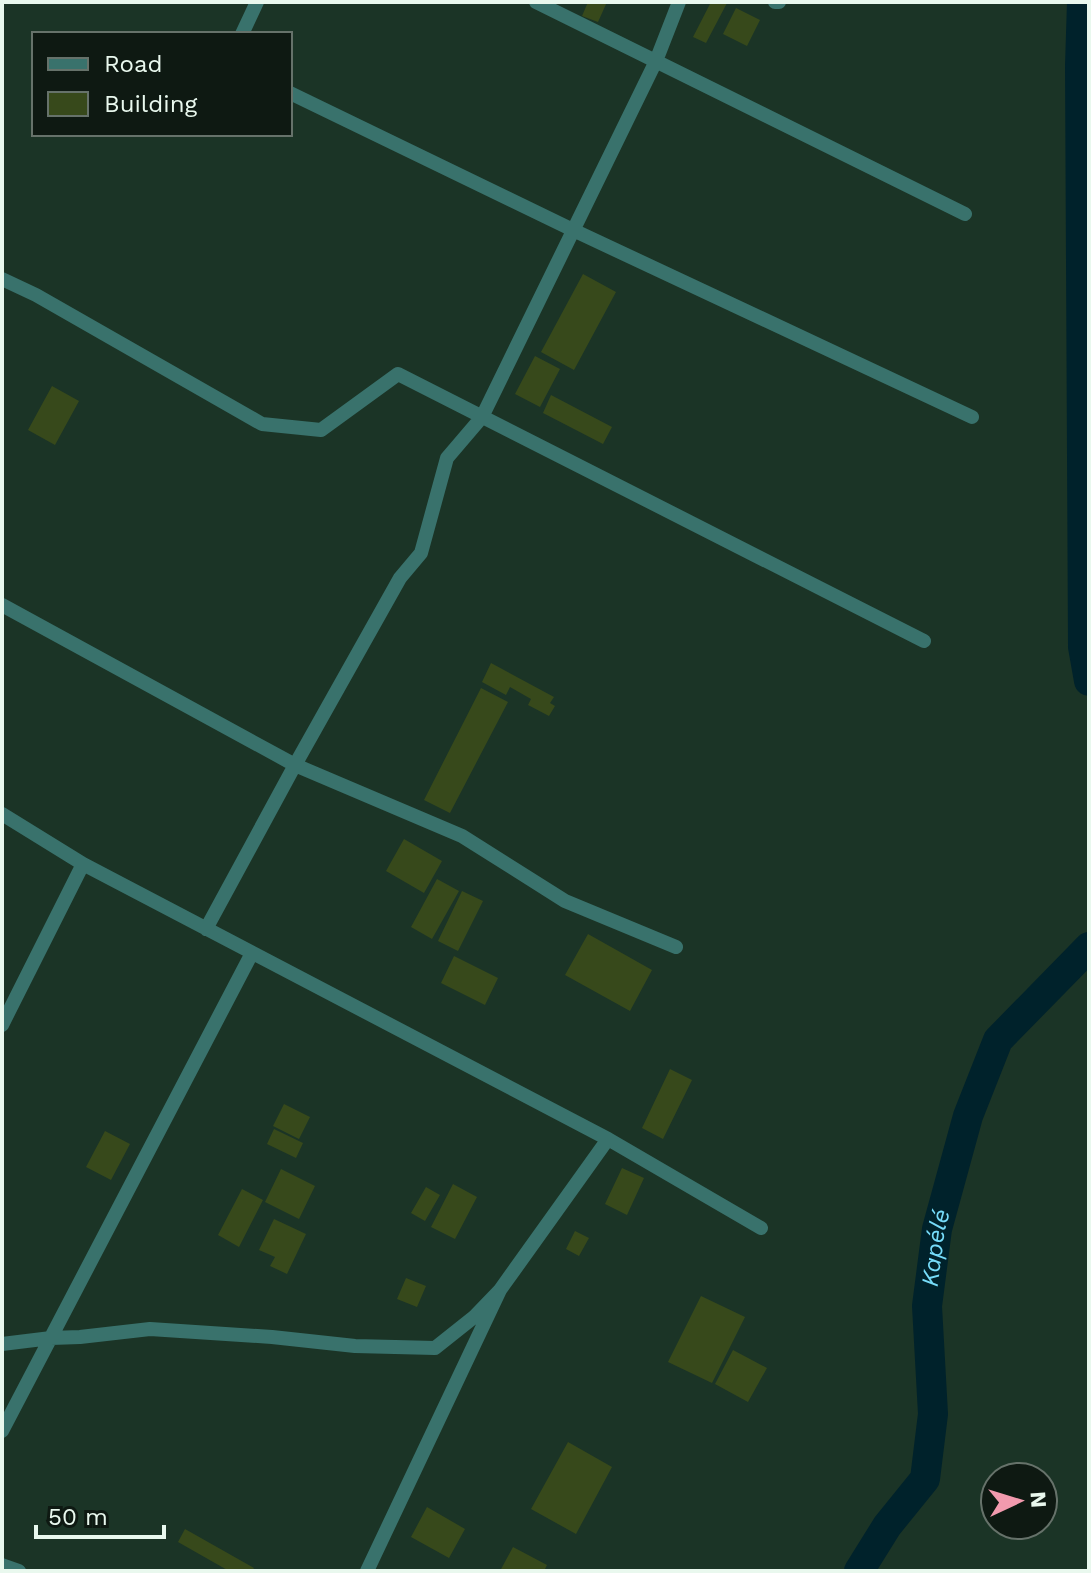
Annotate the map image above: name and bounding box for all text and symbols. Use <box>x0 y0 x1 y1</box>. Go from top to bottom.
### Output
legend <box>32 32 292 136</box>
text: Road <box>104 50 163 78</box>
text: Building <box>104 90 197 118</box>
water label: Kapélé <box>916 1206 956 1288</box>
north arrow <box>979 1461 1059 1541</box>
scale bar <box>36 1489 164 1539</box>
text: N <box>1025 1491 1051 1509</box>
text: 50 m <box>48 1503 108 1531</box>

